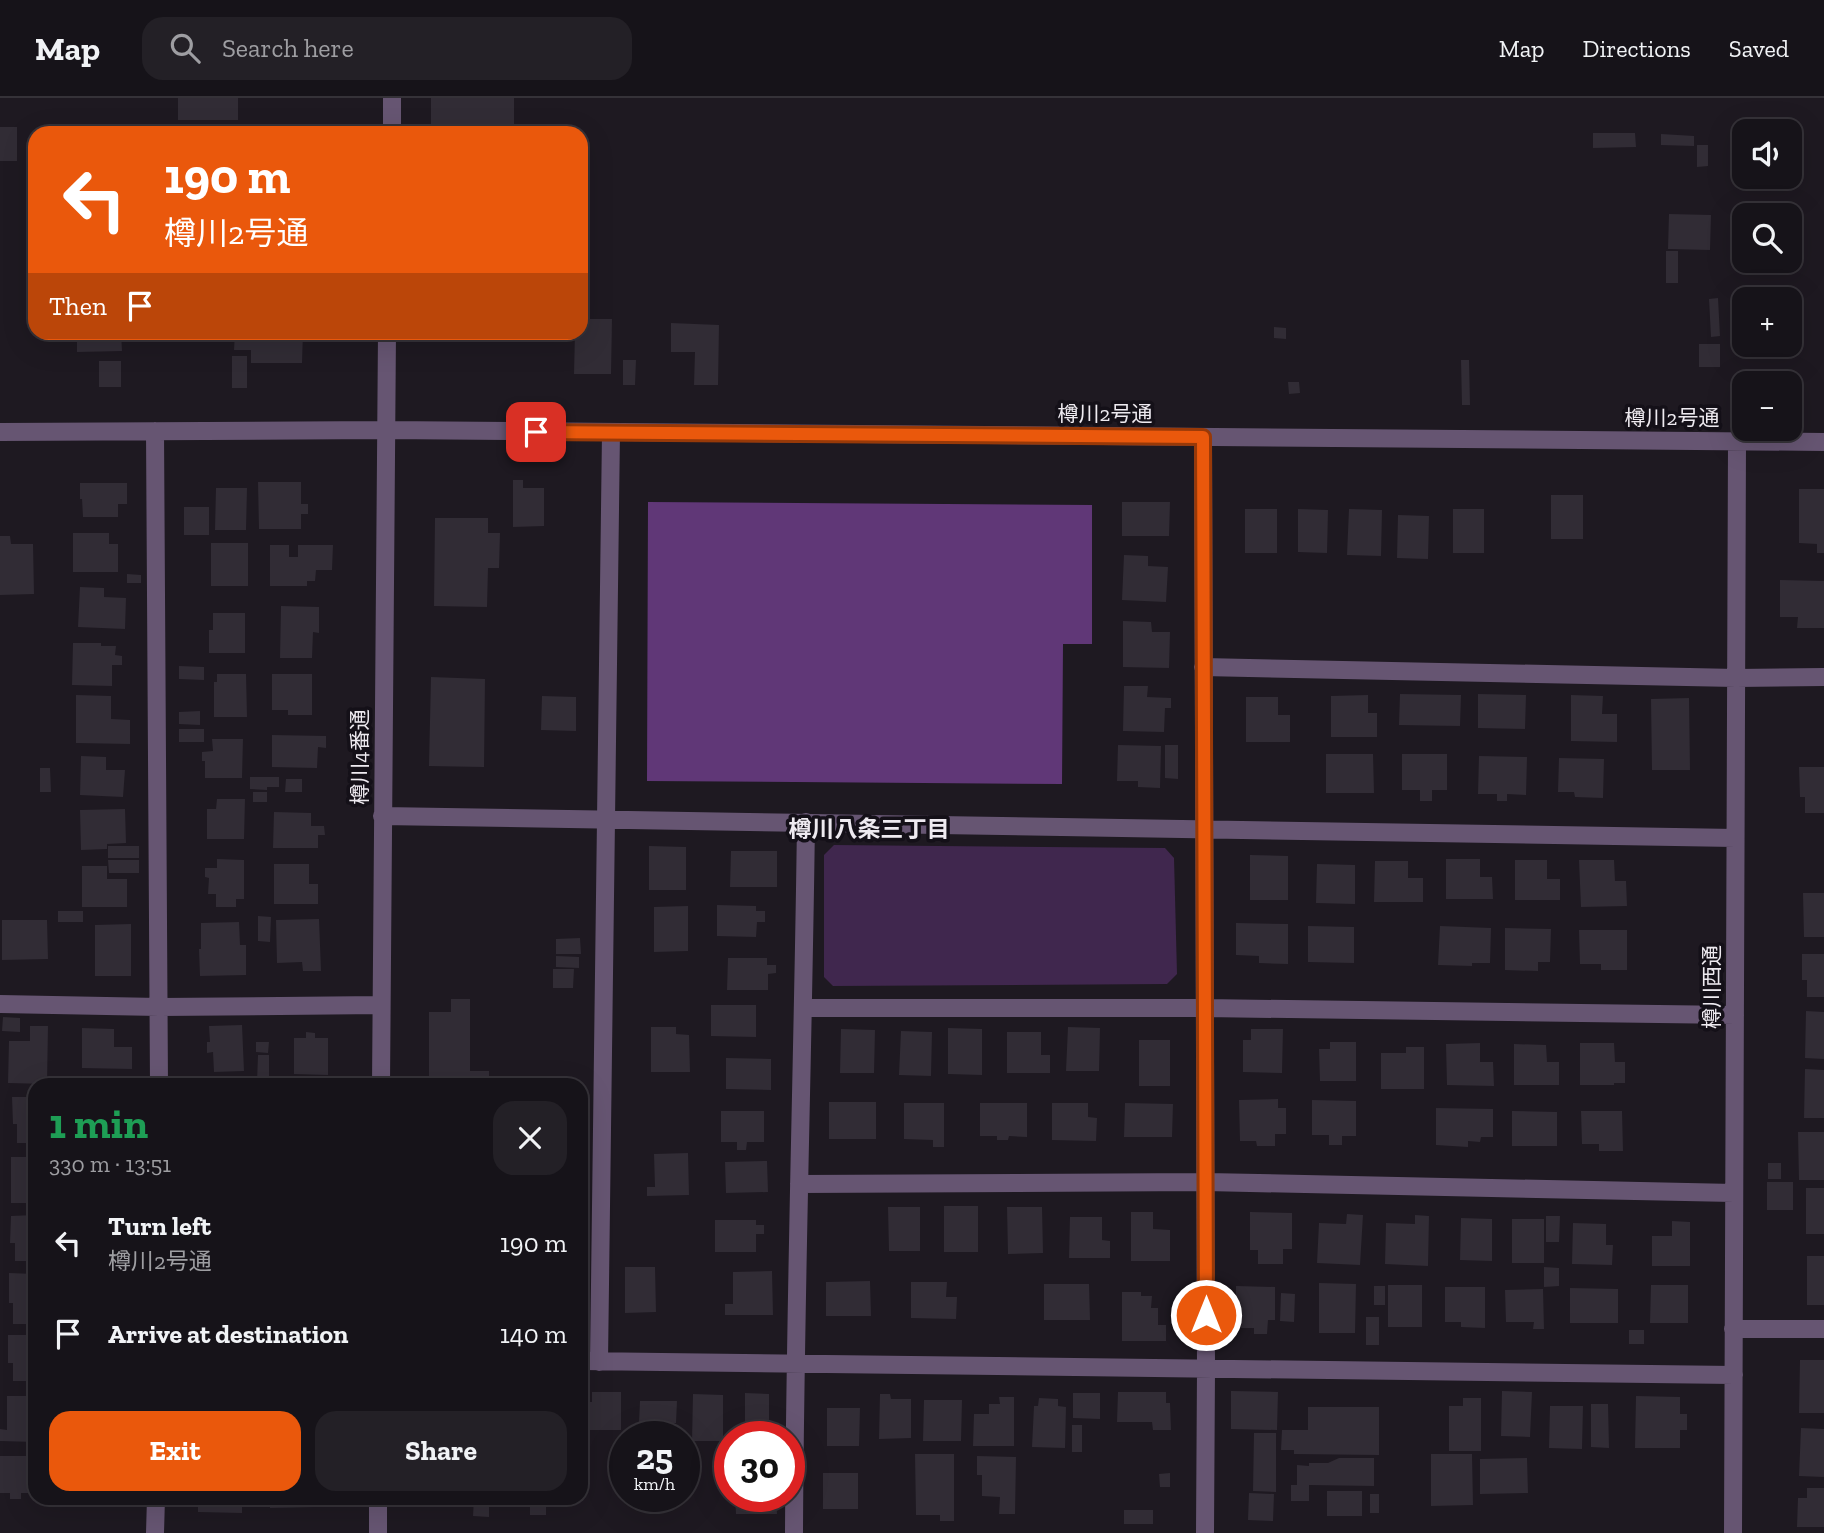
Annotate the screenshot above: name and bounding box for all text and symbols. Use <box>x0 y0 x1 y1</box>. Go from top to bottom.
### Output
search box <box>142 17 632 80</box>
text: Map <box>35 29 100 68</box>
icon: search <box>166 29 204 67</box>
text: Search here <box>222 32 354 64</box>
text: Map <box>1499 34 1545 63</box>
text: Directions <box>1583 34 1691 63</box>
text: Saved <box>1729 34 1789 63</box>
map controls <box>1732 119 1802 441</box>
button: sound <box>1732 119 1802 189</box>
text: 190 m <box>164 147 290 206</box>
icon: left <box>49 154 140 245</box>
button: search <box>1732 203 1802 273</box>
text: 樽川2号通 <box>164 214 308 252</box>
icon: arrive <box>121 287 159 325</box>
button: + <box>1732 287 1802 357</box>
text: Then <box>49 290 107 322</box>
button: − <box>1732 371 1802 441</box>
street label: 樽川2号通 <box>1058 401 1152 426</box>
pin <box>506 402 566 462</box>
street label: 樽川2号通 <box>1625 405 1719 430</box>
icon: arrive <box>517 413 555 451</box>
street label: 樽川4番通 <box>347 709 372 805</box>
district label: 樽川八条三丁目 <box>789 815 950 843</box>
street label: 樽川西通 <box>1699 945 1724 1029</box>
text: 1 min <box>49 1098 148 1149</box>
button: close <box>493 1101 567 1175</box>
text: 330 m · 13:51 <box>49 1150 171 1178</box>
text: Turn left <box>108 1210 211 1242</box>
icon: left <box>49 1224 87 1262</box>
text: 190 m <box>500 1227 567 1259</box>
text: 樽川2号通 <box>108 1247 212 1275</box>
position arrow <box>1169 1278 1243 1352</box>
icon: arrive <box>49 1315 87 1353</box>
text: Arrive at destination <box>108 1318 348 1350</box>
text: 140 m <box>500 1318 567 1350</box>
button: Exit <box>49 1411 301 1491</box>
button: Share <box>315 1411 567 1491</box>
speed limit sign: 30 <box>714 1421 805 1512</box>
text: 25 <box>636 1436 673 1478</box>
text: km/h <box>634 1473 675 1495</box>

